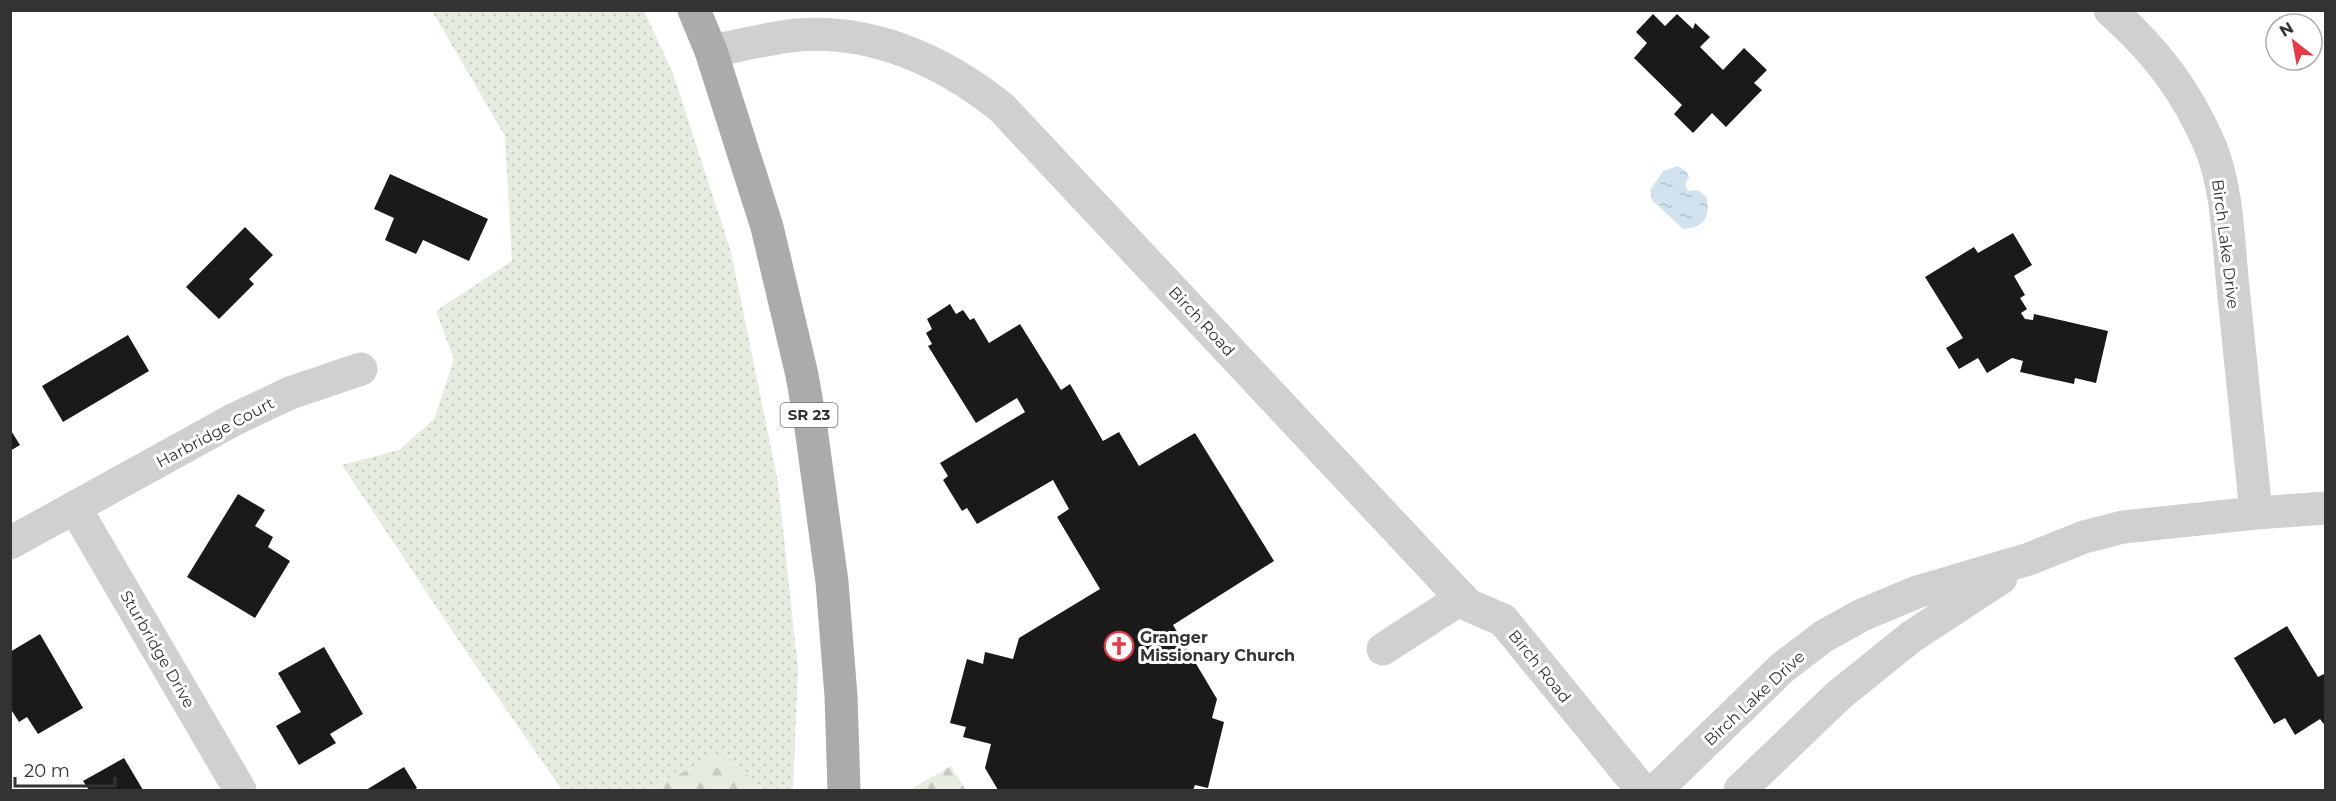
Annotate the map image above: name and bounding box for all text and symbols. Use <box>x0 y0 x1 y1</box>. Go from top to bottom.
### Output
north arrow <box>2264 12 2324 72</box>
text: N <box>2276 18 2297 41</box>
street label: Birch Lake Drive <box>2208 178 2243 310</box>
street label: Birch Road <box>1165 283 1239 360</box>
street label: Harbridge Court <box>153 393 278 472</box>
road number: SR 23 <box>780 403 838 427</box>
street label: Sturbridge Drive <box>116 587 199 711</box>
street label: Birch Road <box>1504 626 1575 707</box>
place label: Granger Missionary Church <box>1140 628 1295 665</box>
church icon: Granger Missionary Church <box>1103 630 1135 662</box>
street label: Birch Lake Drive <box>1700 647 1808 750</box>
scale bar <box>15 750 116 788</box>
text: 20 m <box>24 760 70 782</box>

